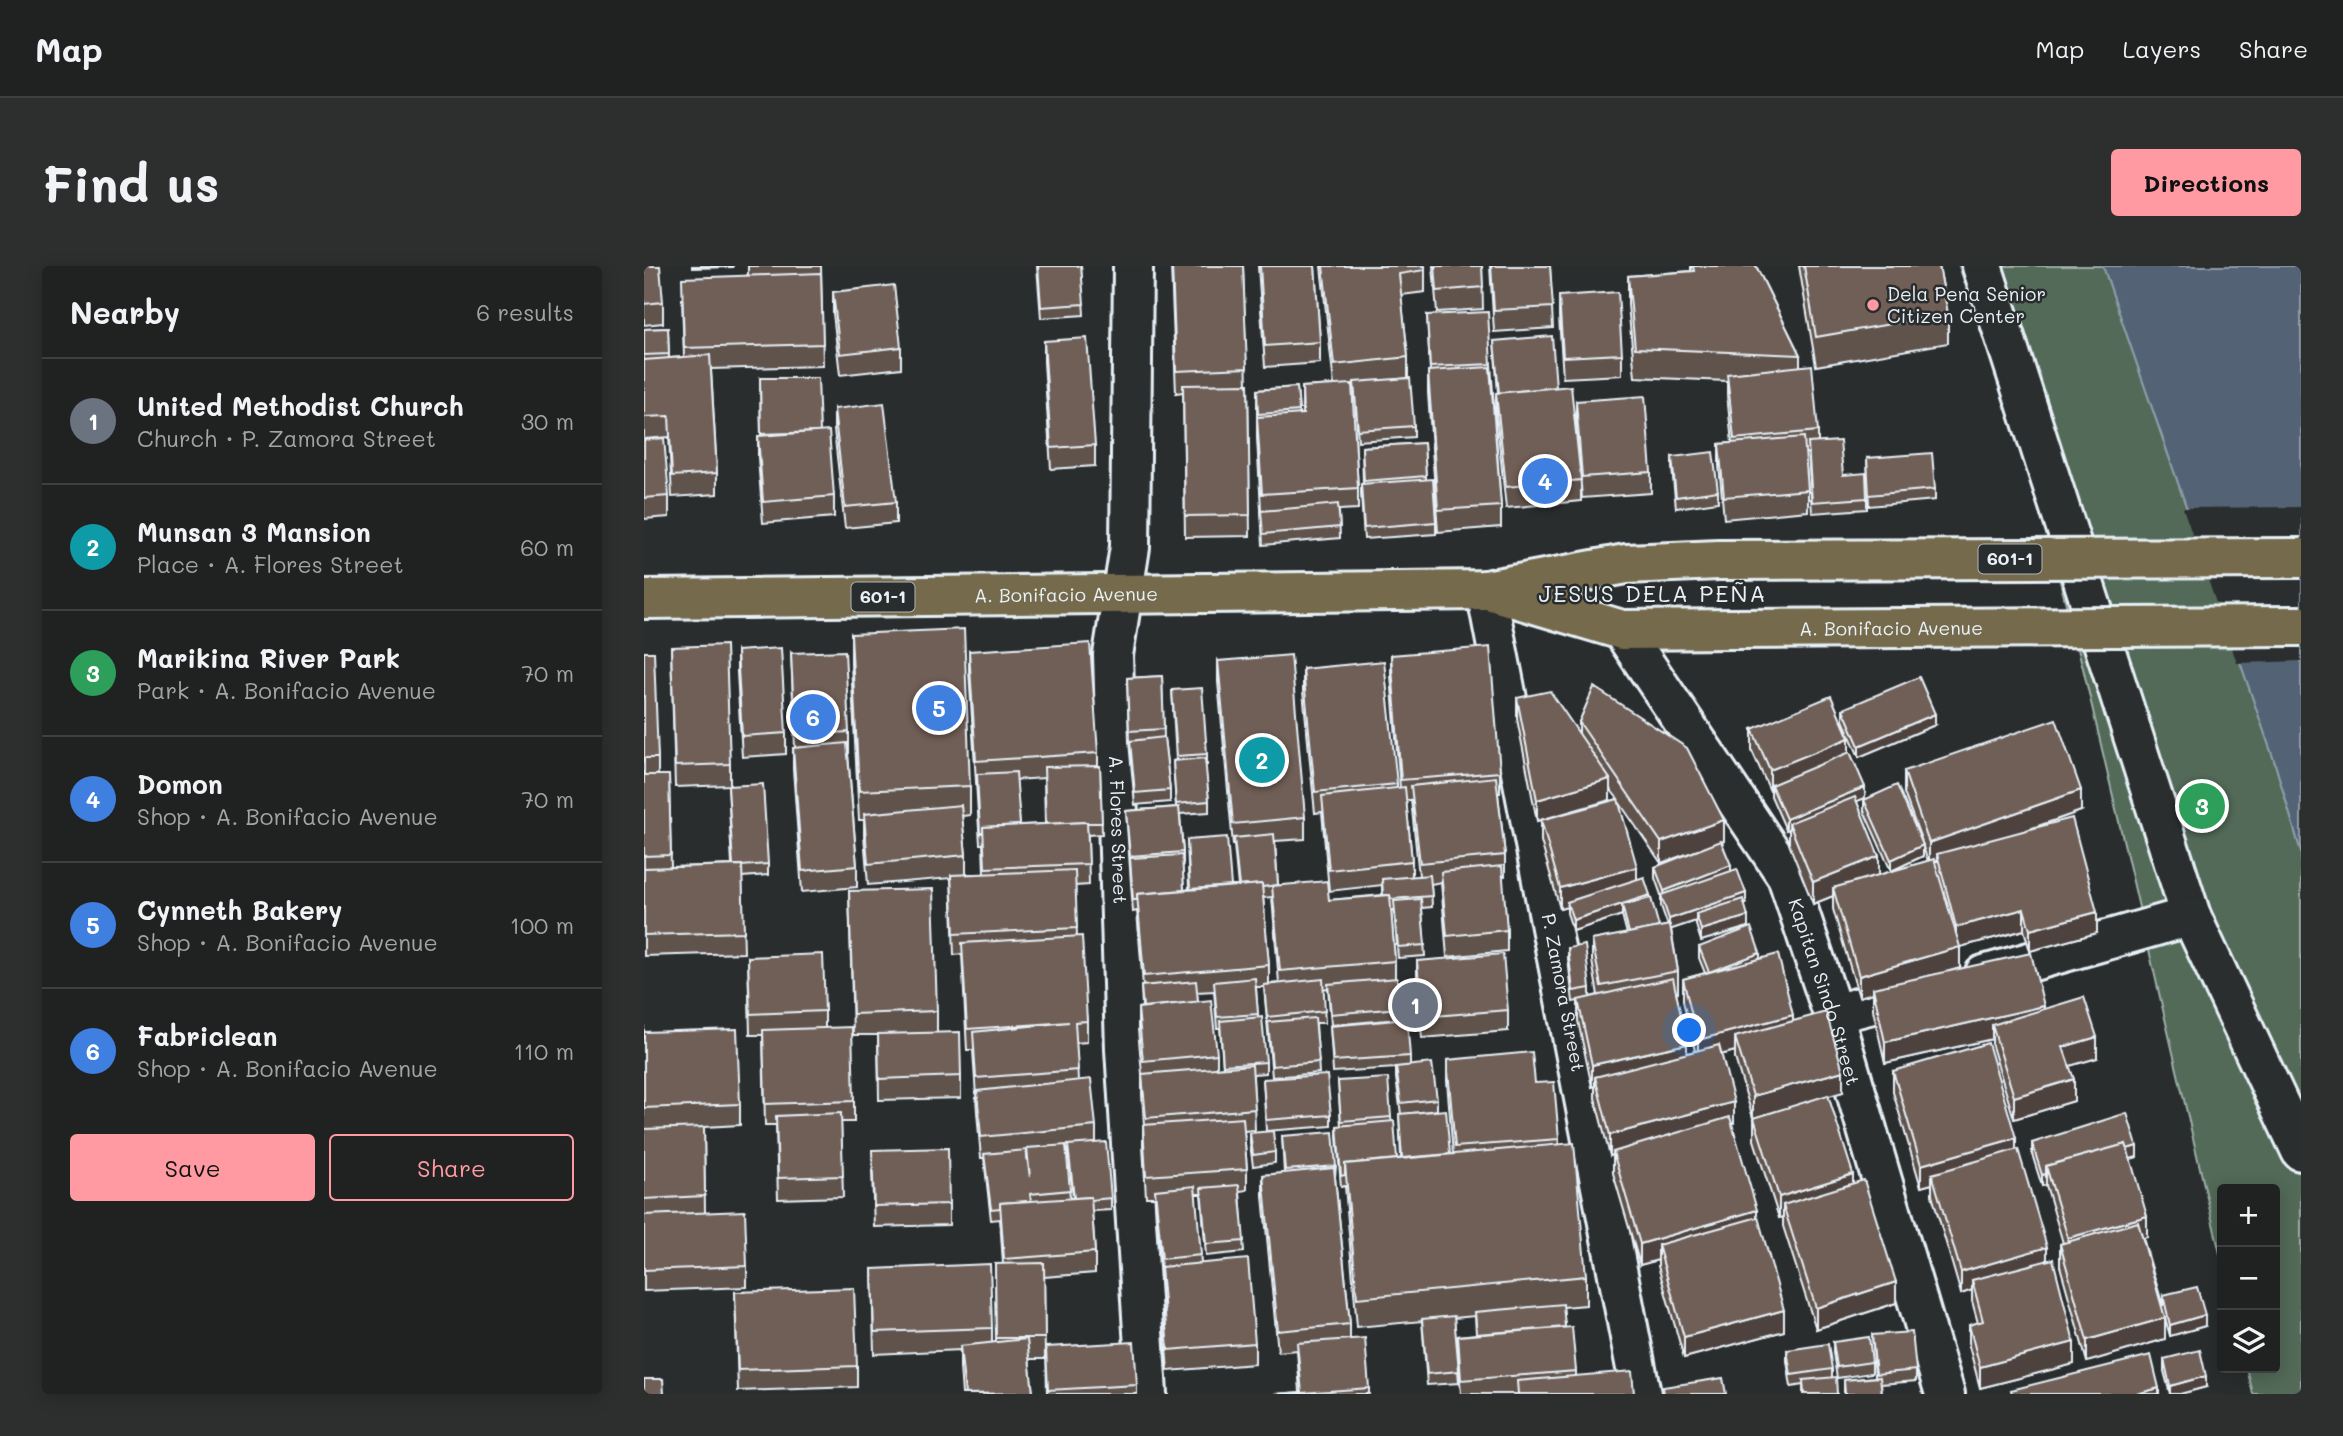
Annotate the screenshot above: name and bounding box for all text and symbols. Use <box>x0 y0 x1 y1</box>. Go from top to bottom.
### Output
text: Map <box>35 27 103 70</box>
text: Map <box>2036 33 2084 64</box>
text: Layers <box>2122 33 2201 64</box>
text: Share <box>2239 33 2308 64</box>
button: Directions <box>2111 149 2301 216</box>
text: Find us <box>42 151 220 214</box>
place label: Dela Pena Senior Citizen Center <box>1887 281 2046 328</box>
text: Nearby <box>70 292 180 332</box>
text: 6 results <box>476 297 574 327</box>
marker: Dela Pena Senior Citizen Center <box>1865 297 1881 313</box>
text: United Methodist Church <box>137 389 464 423</box>
text: 1 <box>88 406 98 436</box>
text: 30 m <box>521 406 574 436</box>
text: Church · P. Zamora Street <box>137 423 436 453</box>
pin: 4 <box>1522 455 1568 507</box>
text: Munsan 3 Mansion <box>137 515 371 549</box>
text: 2 <box>87 532 99 562</box>
text: 60 m <box>520 532 574 562</box>
road number: 601-1 <box>1978 544 2042 573</box>
text: Place · A. Flores Street <box>137 549 404 579</box>
district label: JESUS DELA PEÑA <box>1539 578 1767 608</box>
street label: A. Bonifacio Avenue <box>974 581 1158 607</box>
road number: 601-1 <box>852 582 914 612</box>
street label: A. Bonifacio Avenue <box>1799 615 1983 641</box>
text: Marikina River Park <box>137 641 400 675</box>
text: 3 <box>86 658 100 688</box>
text: 70 m <box>521 658 574 688</box>
text: Park · A. Bonifacio Avenue <box>137 675 436 705</box>
pin: 5 <box>916 682 962 734</box>
pin: 6 <box>790 691 836 743</box>
pin: 2 <box>1239 734 1285 786</box>
street label: A. Flores Street <box>1104 755 1134 904</box>
text: Domon <box>137 767 223 801</box>
pin: 3 <box>2179 780 2225 832</box>
text: 4 <box>86 784 100 814</box>
text: 70 m <box>521 784 574 814</box>
text: Shop · A. Bonifacio Avenue <box>137 801 438 831</box>
text: Cynneth Bakery <box>137 893 342 927</box>
street label: Kapitan Sindo Street <box>1783 895 1866 1088</box>
text: 5 <box>86 910 100 940</box>
text: 100 m <box>510 910 574 940</box>
street label: P. Zamora Street <box>1537 911 1592 1074</box>
text: Shop · A. Bonifacio Avenue <box>137 927 438 957</box>
pin: 1 <box>1392 979 1438 1031</box>
your location <box>1672 1013 1706 1047</box>
text: Fabriclean <box>137 1019 277 1053</box>
text: 6 <box>86 1036 100 1066</box>
text: 110 m <box>514 1036 574 1066</box>
text: Shop · A. Bonifacio Avenue <box>137 1053 438 1083</box>
button: Save <box>70 1134 315 1201</box>
button: Share <box>329 1134 574 1201</box>
map controls <box>2217 1184 2280 1373</box>
button: + <box>2217 1184 2280 1247</box>
button: − <box>2217 1247 2280 1310</box>
button: layers <box>2217 1310 2280 1373</box>

